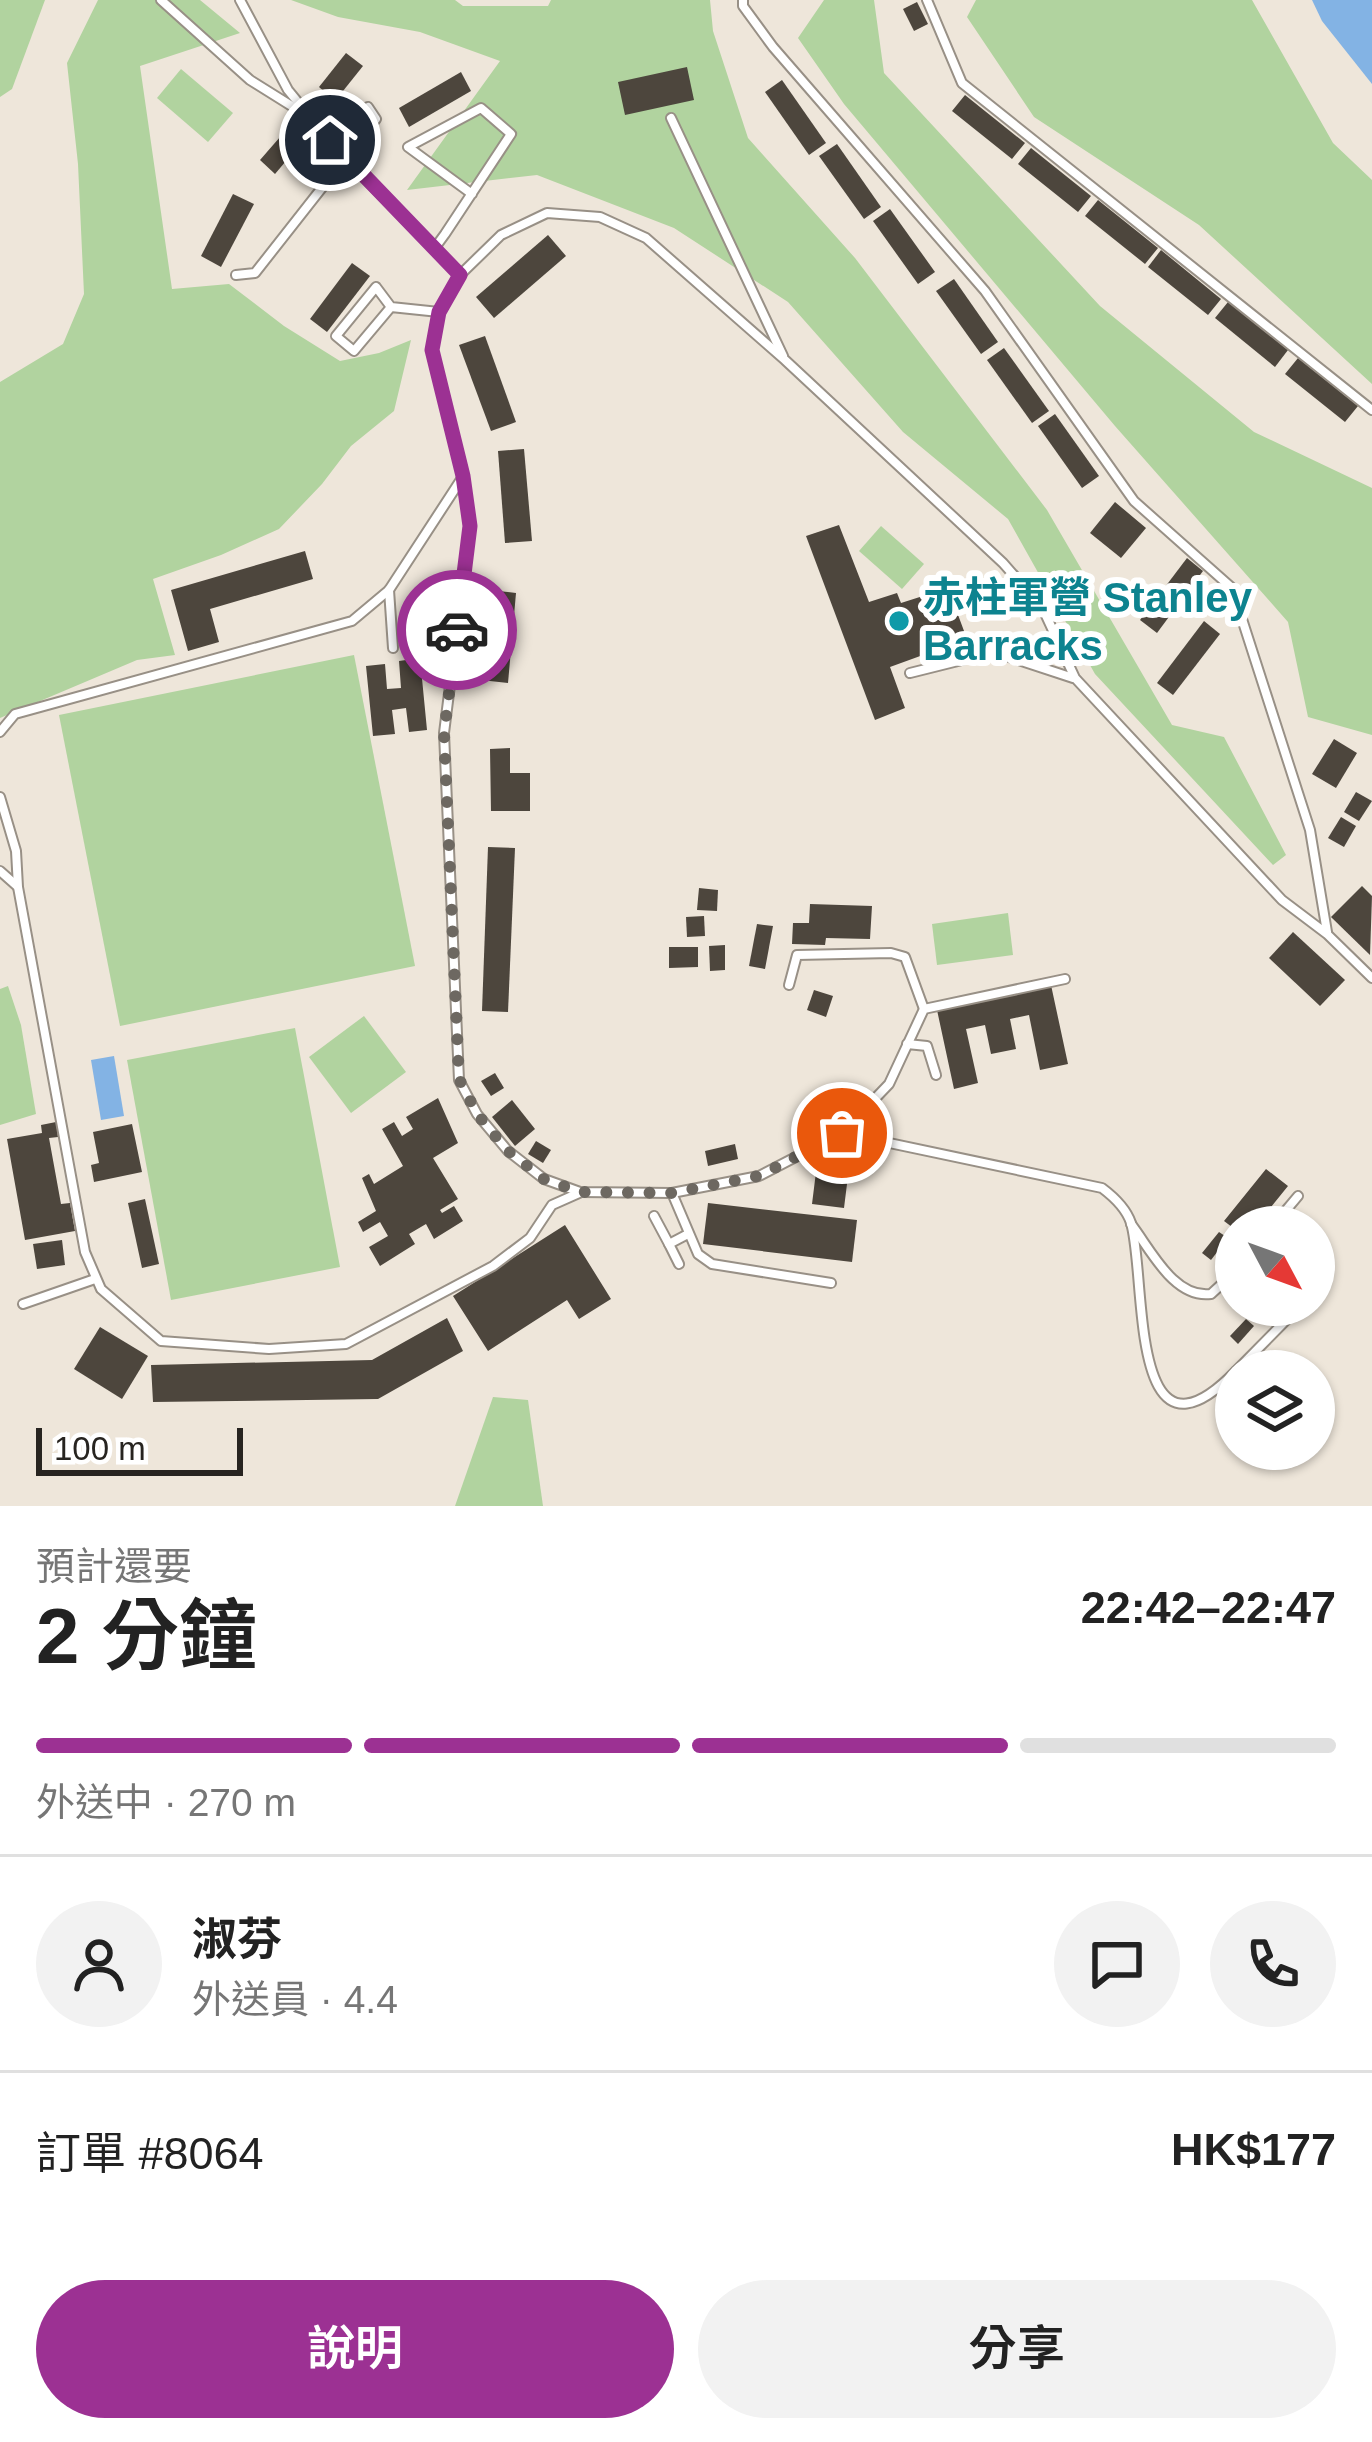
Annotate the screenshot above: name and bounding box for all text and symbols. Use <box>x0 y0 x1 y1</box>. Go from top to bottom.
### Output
pin <box>279 89 381 191</box>
icon: home <box>297 107 363 173</box>
courier <box>397 570 517 690</box>
place label: 赤柱軍營 Stanley Barracks <box>923 574 1253 669</box>
icon: car <box>424 597 490 663</box>
marker: 赤柱軍營 Stanley Barracks <box>886 608 912 634</box>
pin <box>791 1082 893 1184</box>
icon: bag <box>809 1100 875 1166</box>
north arrow <box>1215 1206 1335 1326</box>
map controls <box>1215 1206 1335 1470</box>
button: layers <box>1215 1350 1335 1470</box>
scale bar <box>36 1422 243 1475</box>
text: 100 m <box>54 1430 146 1467</box>
text: 預計還要 <box>36 1545 192 1588</box>
text: 22:42–22:47 <box>1081 1582 1336 1633</box>
text: 2 分鐘 <box>36 1592 257 1680</box>
text: 外送中 · 270 m <box>36 1781 296 1824</box>
button: person <box>36 1901 162 2027</box>
button: chat <box>1054 1901 1180 2027</box>
button: phone <box>1210 1901 1336 2027</box>
text: 淑芬 <box>192 1914 282 1965</box>
text: 外送員 · 4.4 <box>192 1978 398 2021</box>
text: HK$177 <box>1171 2124 1336 2175</box>
text: 訂單 #8064 <box>36 2128 264 2179</box>
button: 說明 <box>36 2280 674 2418</box>
button: 分享 <box>698 2280 1336 2418</box>

